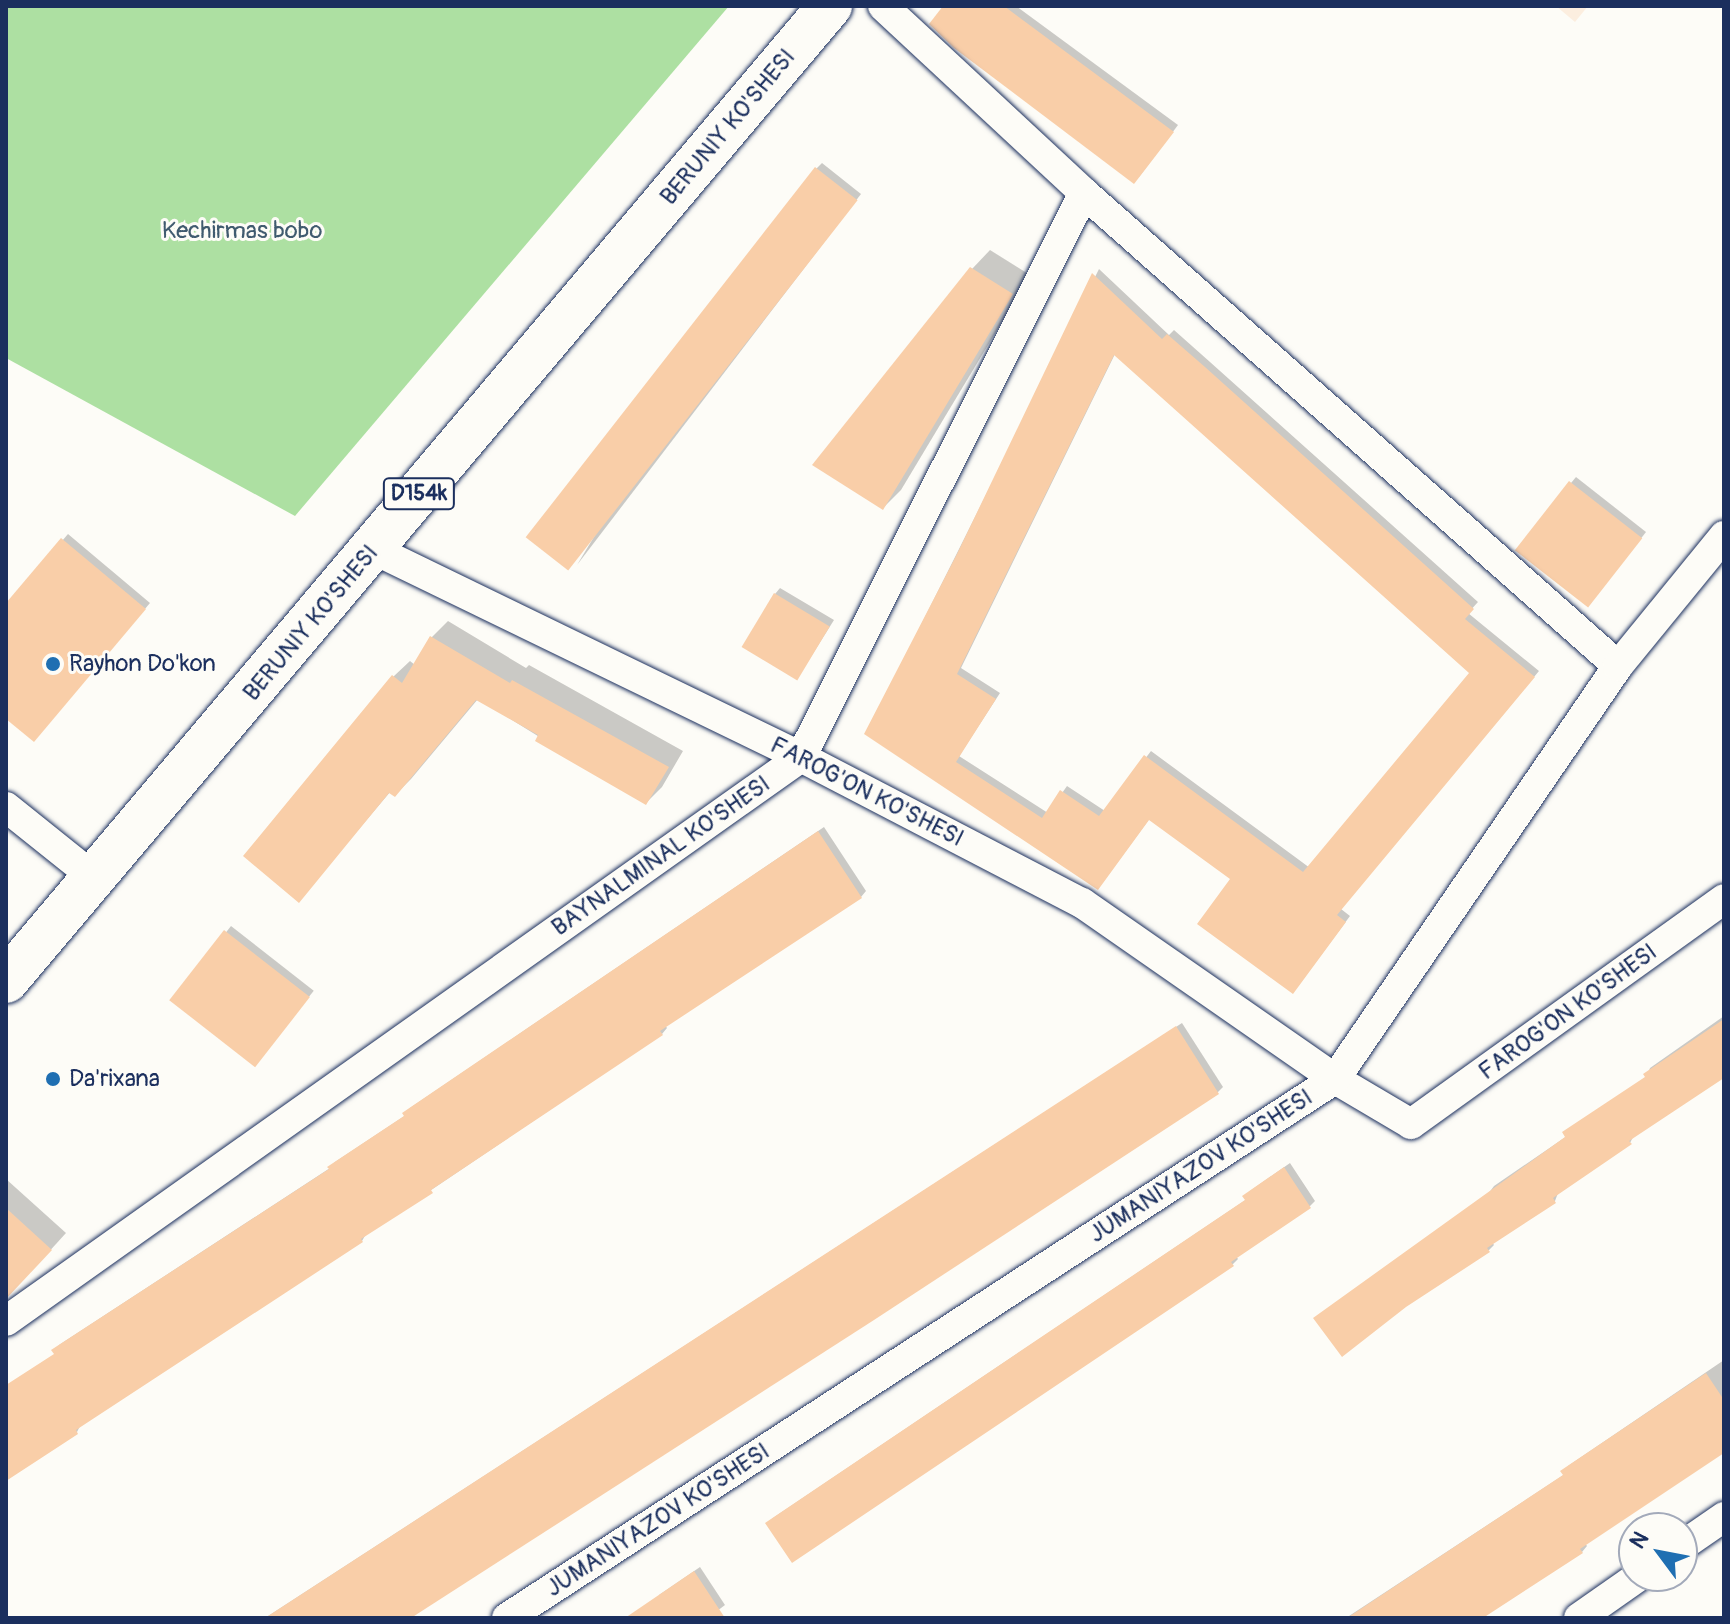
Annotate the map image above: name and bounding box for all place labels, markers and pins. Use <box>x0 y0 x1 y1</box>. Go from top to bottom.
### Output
place label: Rayhon Do'kon <box>69 650 216 678</box>
marker: Rayhon Do'kon <box>44 655 62 673</box>
place label: Da'rixana <box>69 1065 160 1093</box>
marker: Da'rixana <box>44 1070 62 1088</box>

